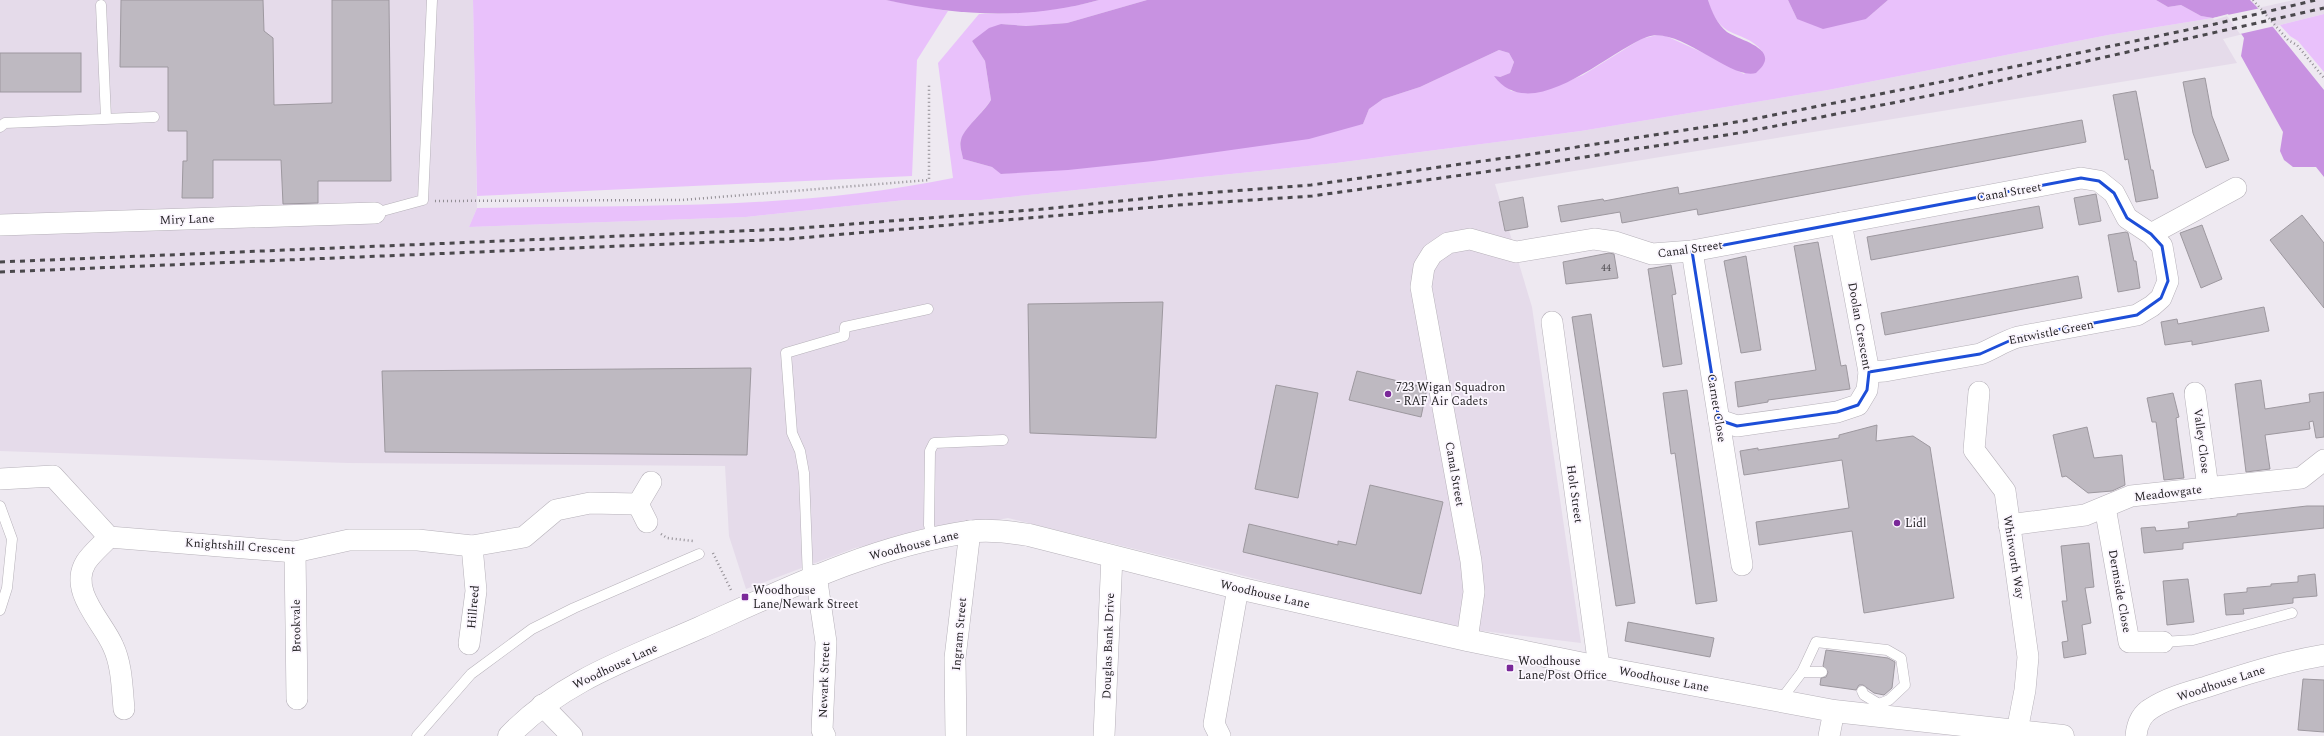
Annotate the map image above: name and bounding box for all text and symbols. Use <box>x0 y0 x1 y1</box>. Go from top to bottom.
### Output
street label: Canal Street <box>1975 177 2043 208</box>
street label: Miry Lane <box>159 209 215 230</box>
street label: Canal Street <box>1656 236 1724 263</box>
house number: 44 <box>1601 260 1611 276</box>
street label: Doolan Crescent <box>1842 281 1877 372</box>
street label: Entwistle Green <box>2007 315 2095 350</box>
street label: Carnet Close <box>1702 372 1731 444</box>
place label: 723 Wigan Squadron - RAF Air Cadets <box>1396 378 1506 411</box>
marker: 723 Wigan Squadron - RAF Air Cadets <box>1383 389 1393 399</box>
street label: Valley Close <box>2188 407 2215 475</box>
street label: Canal Street <box>1439 440 1470 508</box>
street label: Holt Street <box>1561 464 1588 524</box>
street label: Meadowgate <box>2133 480 2203 507</box>
place label: Lidl <box>1905 514 1927 533</box>
street label: Whitworth Way <box>1998 514 2030 601</box>
marker: Lidl <box>1892 518 1902 528</box>
street label: Woodhouse Lane <box>867 525 961 566</box>
street label: Knightshill Crescent <box>184 533 296 560</box>
street label: Dermside Close <box>2103 548 2136 634</box>
street label: Woodhouse Lane <box>1218 575 1312 614</box>
place label: Woodhouse Lane/Newark Street <box>753 581 859 614</box>
street label: Hillreed <box>462 584 485 630</box>
marker: Woodhouse Lane/Newark Street <box>740 592 750 602</box>
street label: Douglas Bank Drive <box>1097 592 1120 699</box>
street label: Ingram Street <box>947 597 972 672</box>
street label: Brookvale <box>287 599 306 653</box>
street label: Woodhouse Lane <box>570 638 661 694</box>
street label: Newark Street <box>814 642 835 718</box>
place label: Woodhouse Lane/Post Office <box>1518 652 1607 685</box>
street label: Woodhouse Lane <box>2175 660 2268 707</box>
street label: Woodhouse Lane <box>1617 661 1711 698</box>
marker: Woodhouse Lane/Post Office <box>1505 663 1515 673</box>

